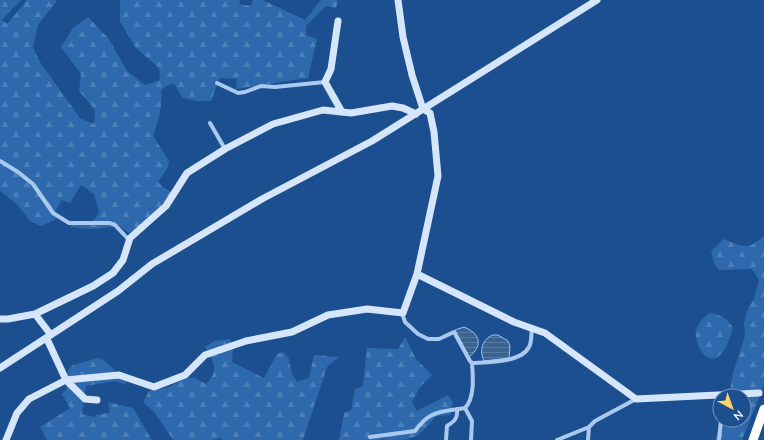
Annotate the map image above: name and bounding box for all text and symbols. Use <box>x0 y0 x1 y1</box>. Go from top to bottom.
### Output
north arrow <box>712 388 752 428</box>
text: N <box>731 408 746 424</box>

